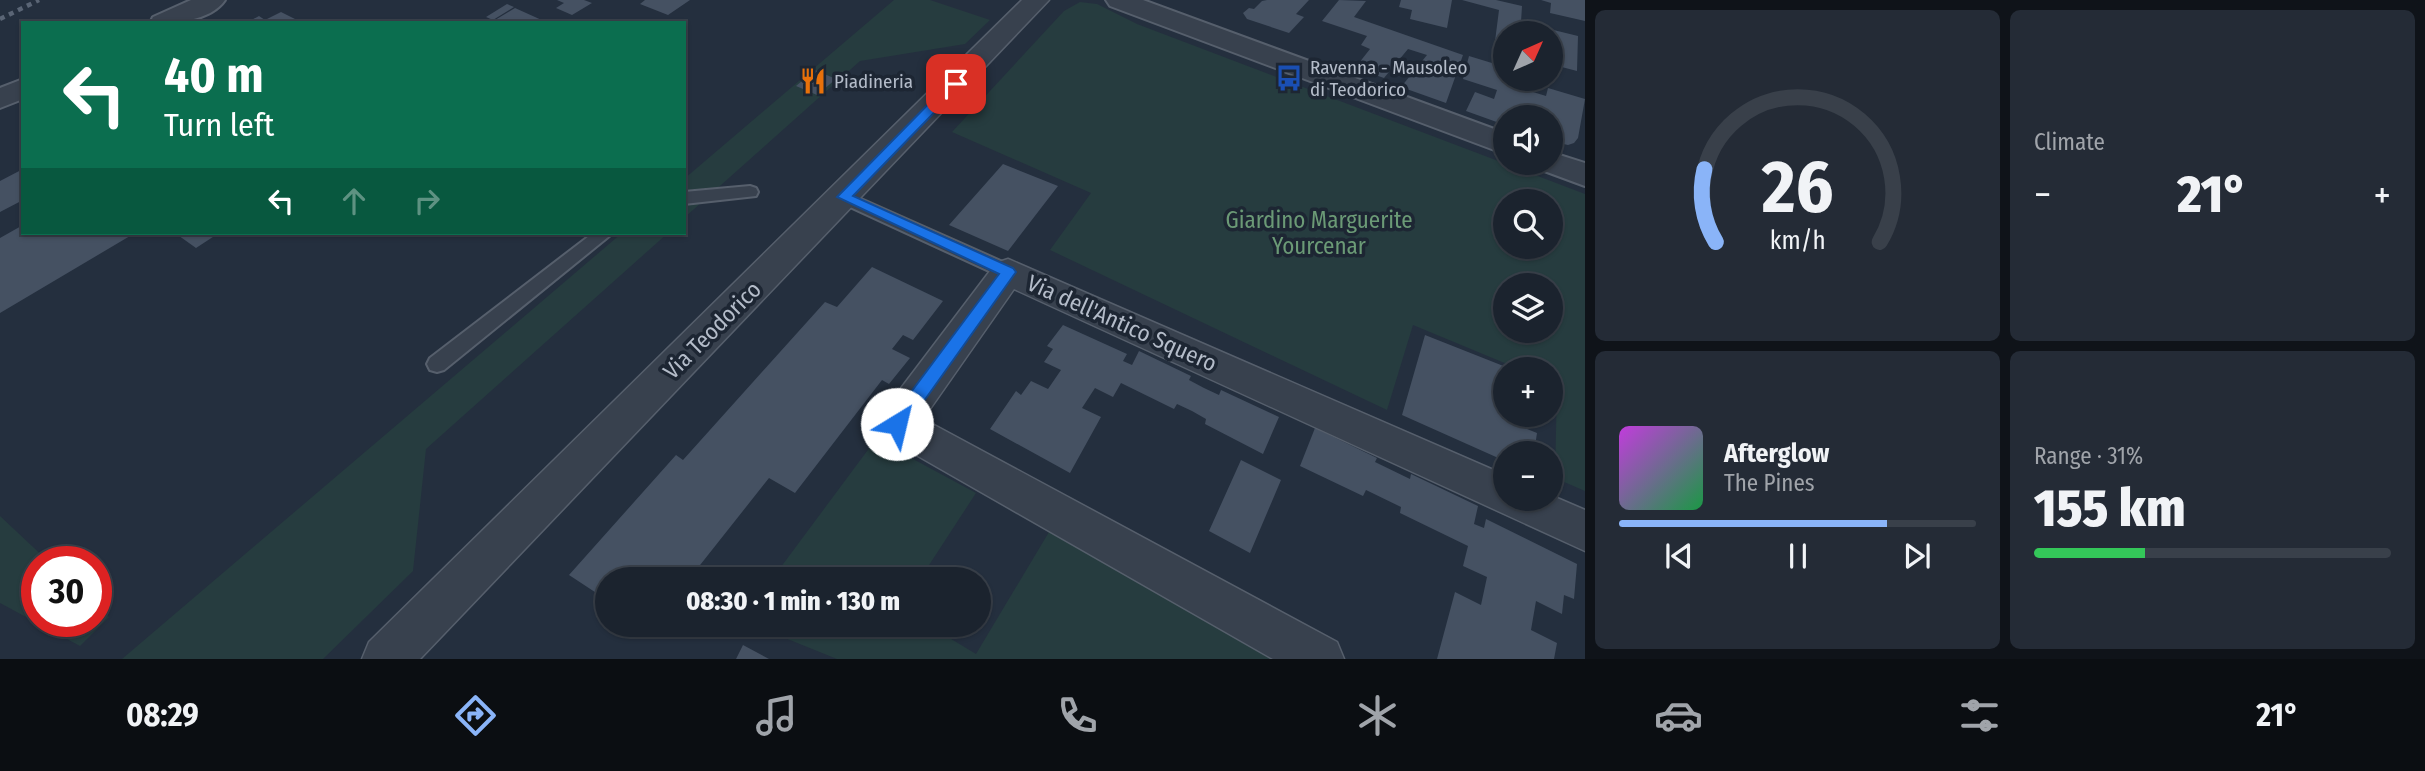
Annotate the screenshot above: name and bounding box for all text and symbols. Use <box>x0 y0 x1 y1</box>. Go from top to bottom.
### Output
north arrow <box>1493 21 1563 91</box>
map controls <box>1493 21 1563 511</box>
text: 40 m <box>164 46 264 105</box>
icon: left <box>49 49 140 140</box>
pin <box>926 54 986 114</box>
place label: Ravenna - Mausoleo di Teodorico <box>1310 56 1467 101</box>
bus stop icon: Ravenna - Mausoleo di Teodorico <box>1274 63 1304 93</box>
icon: arrive <box>937 65 975 103</box>
restaurant icon: Piadineria <box>798 66 828 96</box>
place label: Piadineria <box>834 70 913 93</box>
button: sound <box>1493 105 1563 175</box>
text: Turn left <box>164 106 274 144</box>
text: Climate <box>2034 128 2105 156</box>
text: 26 <box>1761 144 1833 231</box>
text: 21° <box>2177 163 2248 226</box>
text: − <box>2034 172 2051 218</box>
text: + <box>2374 172 2391 218</box>
icon: left <box>262 182 300 220</box>
icon: ahead <box>335 182 373 220</box>
icon: right <box>408 182 446 220</box>
button: search <box>1493 189 1563 259</box>
park label: Giardino Marguerite Yourcenar <box>1225 206 1413 260</box>
text: km/h <box>1770 225 1825 255</box>
street label: Via dell'Antico Squero <box>1023 269 1221 377</box>
button: layers <box>1493 273 1563 343</box>
street label: Via Teodorico <box>657 275 767 385</box>
button: + <box>1493 357 1563 427</box>
position arrow <box>860 387 934 461</box>
text: Afterglow <box>1724 438 1829 469</box>
button: − <box>1493 441 1563 511</box>
text: Range · 31% <box>2034 442 2143 470</box>
text: The Pines <box>1724 469 1815 497</box>
text: 155 km <box>2034 477 2185 540</box>
icon: previous <box>1660 537 1698 575</box>
icon: pause <box>1779 537 1817 575</box>
icon: next <box>1898 537 1936 575</box>
speed limit sign: 30 <box>21 546 112 637</box>
text: 08:30 · 1 min · 130 m <box>686 586 900 617</box>
icon: directions <box>451 691 500 740</box>
icon: music <box>752 691 801 740</box>
icon: phone <box>1053 691 1102 740</box>
icon: climate <box>1353 691 1402 740</box>
icon: car <box>1654 691 1703 740</box>
icon: filters <box>1955 691 2004 740</box>
text: 08:29 <box>126 696 199 734</box>
text: 21° <box>2256 696 2299 734</box>

